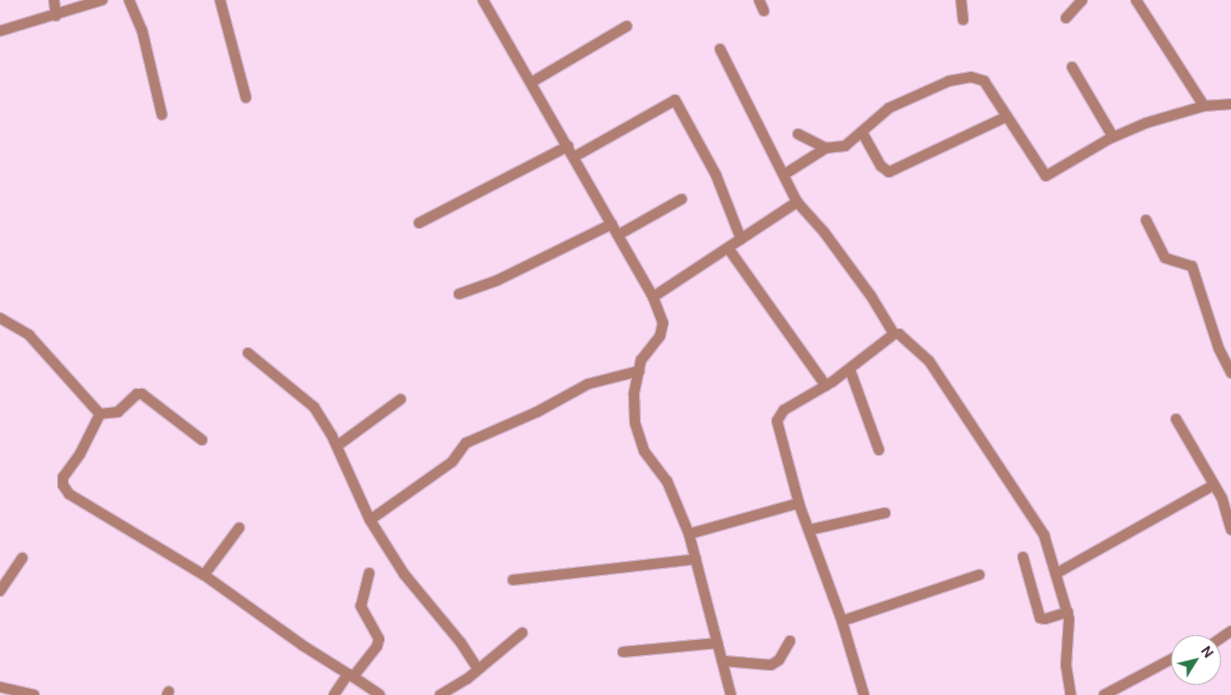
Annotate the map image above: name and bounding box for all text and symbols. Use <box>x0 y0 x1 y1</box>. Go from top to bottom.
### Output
north arrow <box>1171 635 1221 685</box>
text: N <box>1197 642 1218 661</box>

